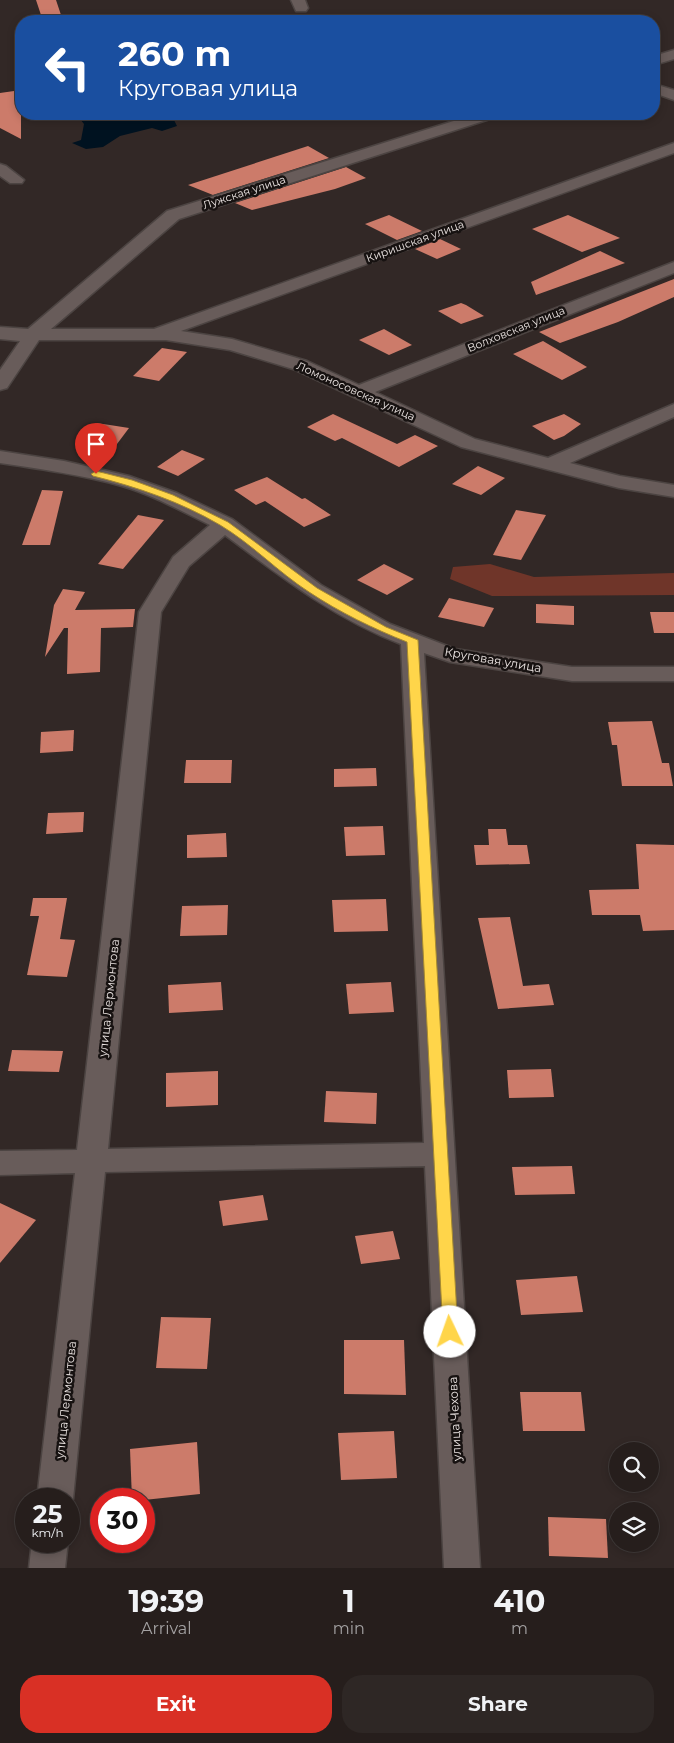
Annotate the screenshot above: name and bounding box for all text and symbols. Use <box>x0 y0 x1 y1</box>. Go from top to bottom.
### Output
text: 260 m <box>118 32 231 75</box>
icon: left <box>35 35 100 100</box>
text: Круговая улица <box>118 75 298 102</box>
street label: Лужская улица <box>201 172 287 212</box>
street label: Киришская улица <box>364 217 466 265</box>
street label: Волховская улица <box>465 303 567 355</box>
street label: Ломоносовская улица <box>295 359 417 423</box>
pin <box>75 423 117 474</box>
icon: arrive <box>82 430 110 458</box>
street label: Круговая улица <box>443 644 543 675</box>
street label: улица Лермонтова <box>95 938 122 1059</box>
position arrow <box>423 1305 475 1357</box>
street label: улица Лермонтова <box>52 1340 79 1461</box>
street label: улица Чехова <box>445 1376 464 1463</box>
map controls <box>609 1442 659 1552</box>
button: search <box>609 1442 659 1492</box>
speed limit sign: 30 <box>90 1488 155 1553</box>
text: 25 <box>33 1499 62 1529</box>
button: layers <box>609 1502 659 1552</box>
text: km/h <box>31 1525 64 1540</box>
text: 19:39 <box>129 1583 204 1620</box>
text: 1 <box>343 1583 355 1620</box>
text: 410 <box>493 1583 545 1620</box>
text: Arrival <box>141 1619 192 1638</box>
text: min <box>333 1619 365 1638</box>
text: m <box>511 1619 528 1638</box>
button: Exit <box>20 1675 332 1733</box>
button: Share <box>342 1675 654 1733</box>

